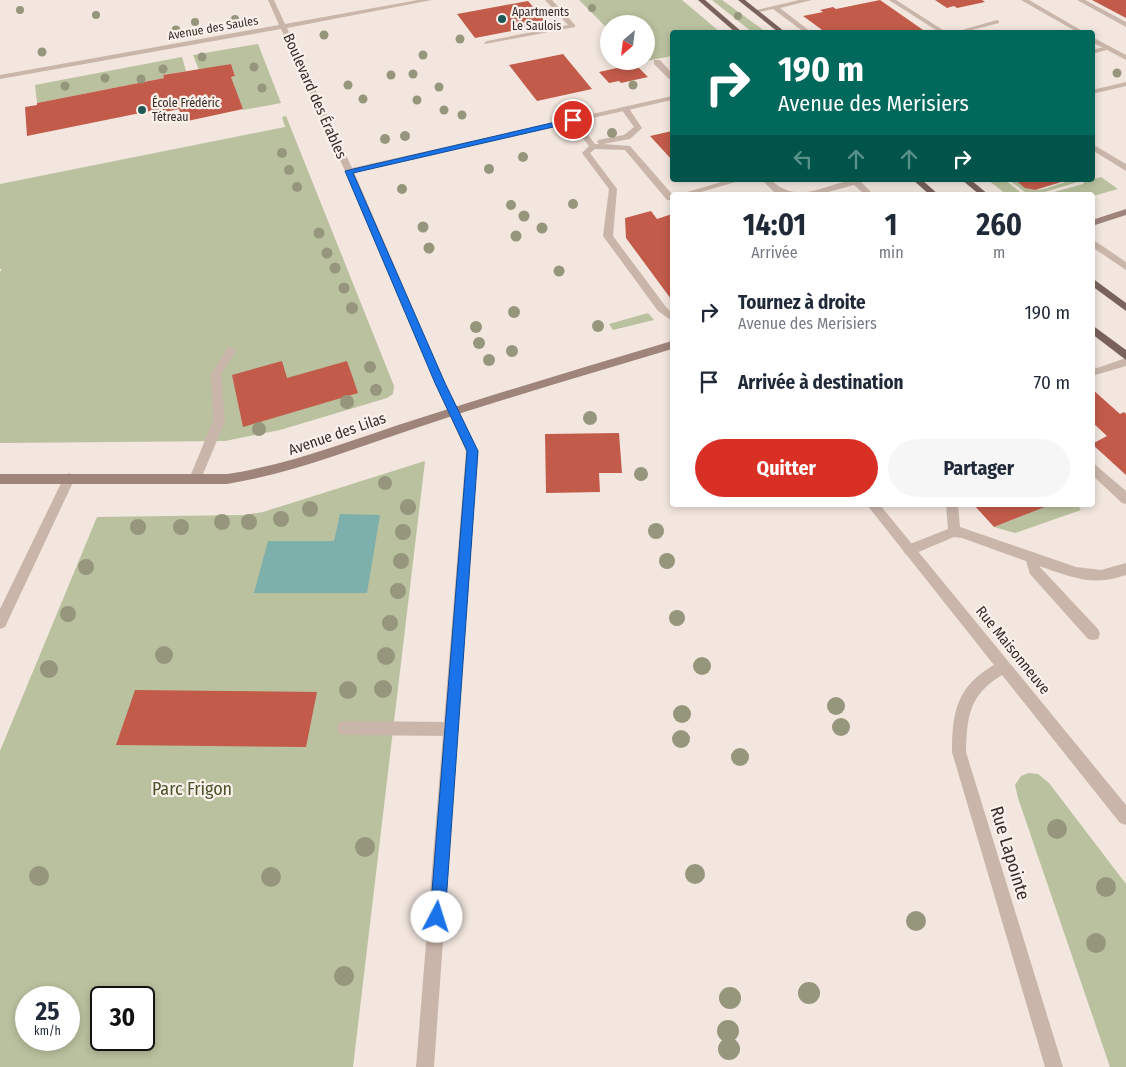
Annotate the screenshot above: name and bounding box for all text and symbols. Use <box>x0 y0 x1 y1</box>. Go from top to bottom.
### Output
place label: Apartments Le Saulois <box>512 5 569 33</box>
street label: Avenue des Saules <box>167 13 259 43</box>
marker: Apartments Le Saulois <box>496 13 508 25</box>
north arrow <box>600 15 655 70</box>
map controls <box>600 15 655 70</box>
street label: Boulevard des Érables <box>279 30 351 162</box>
text: 190 m <box>778 48 864 90</box>
icon: right <box>695 50 760 115</box>
text: Avenue des Merisiers <box>778 90 969 117</box>
place label: École Frédéric Tétreau <box>152 95 220 124</box>
pin <box>552 99 594 141</box>
marker: École Frédéric Tétreau <box>136 104 148 116</box>
icon: arrive <box>559 106 587 134</box>
icon: left <box>789 145 817 173</box>
icon: ahead <box>842 145 870 173</box>
icon: ahead <box>895 145 923 173</box>
icon: right <box>948 145 976 173</box>
text: 14:01 <box>743 207 806 243</box>
text: 1 <box>885 207 898 243</box>
text: 260 <box>976 207 1022 243</box>
text: Arrivée <box>751 243 798 262</box>
text: min <box>879 243 904 262</box>
text: m <box>993 243 1005 262</box>
text: Tournez à droite <box>738 291 866 314</box>
icon: right <box>695 298 723 326</box>
text: 190 m <box>1024 301 1070 324</box>
text: Avenue des Merisiers <box>738 314 877 333</box>
icon: arrive <box>695 368 723 396</box>
text: Arrivée à destination <box>738 371 904 394</box>
text: 70 m <box>1034 371 1070 394</box>
street label: Avenue des Lilas <box>286 409 388 459</box>
button: Quitter <box>695 439 878 497</box>
button: Partager <box>888 439 1070 497</box>
street label: Rue Maisonneuve <box>972 602 1054 698</box>
park label: Parc Frigon <box>152 778 232 800</box>
street label: Rue Lapointe <box>985 804 1035 902</box>
position arrow <box>410 890 462 942</box>
speed limit sign: 30 <box>90 986 155 1051</box>
text: 25 <box>36 997 59 1027</box>
text: km/h <box>34 1024 61 1038</box>

